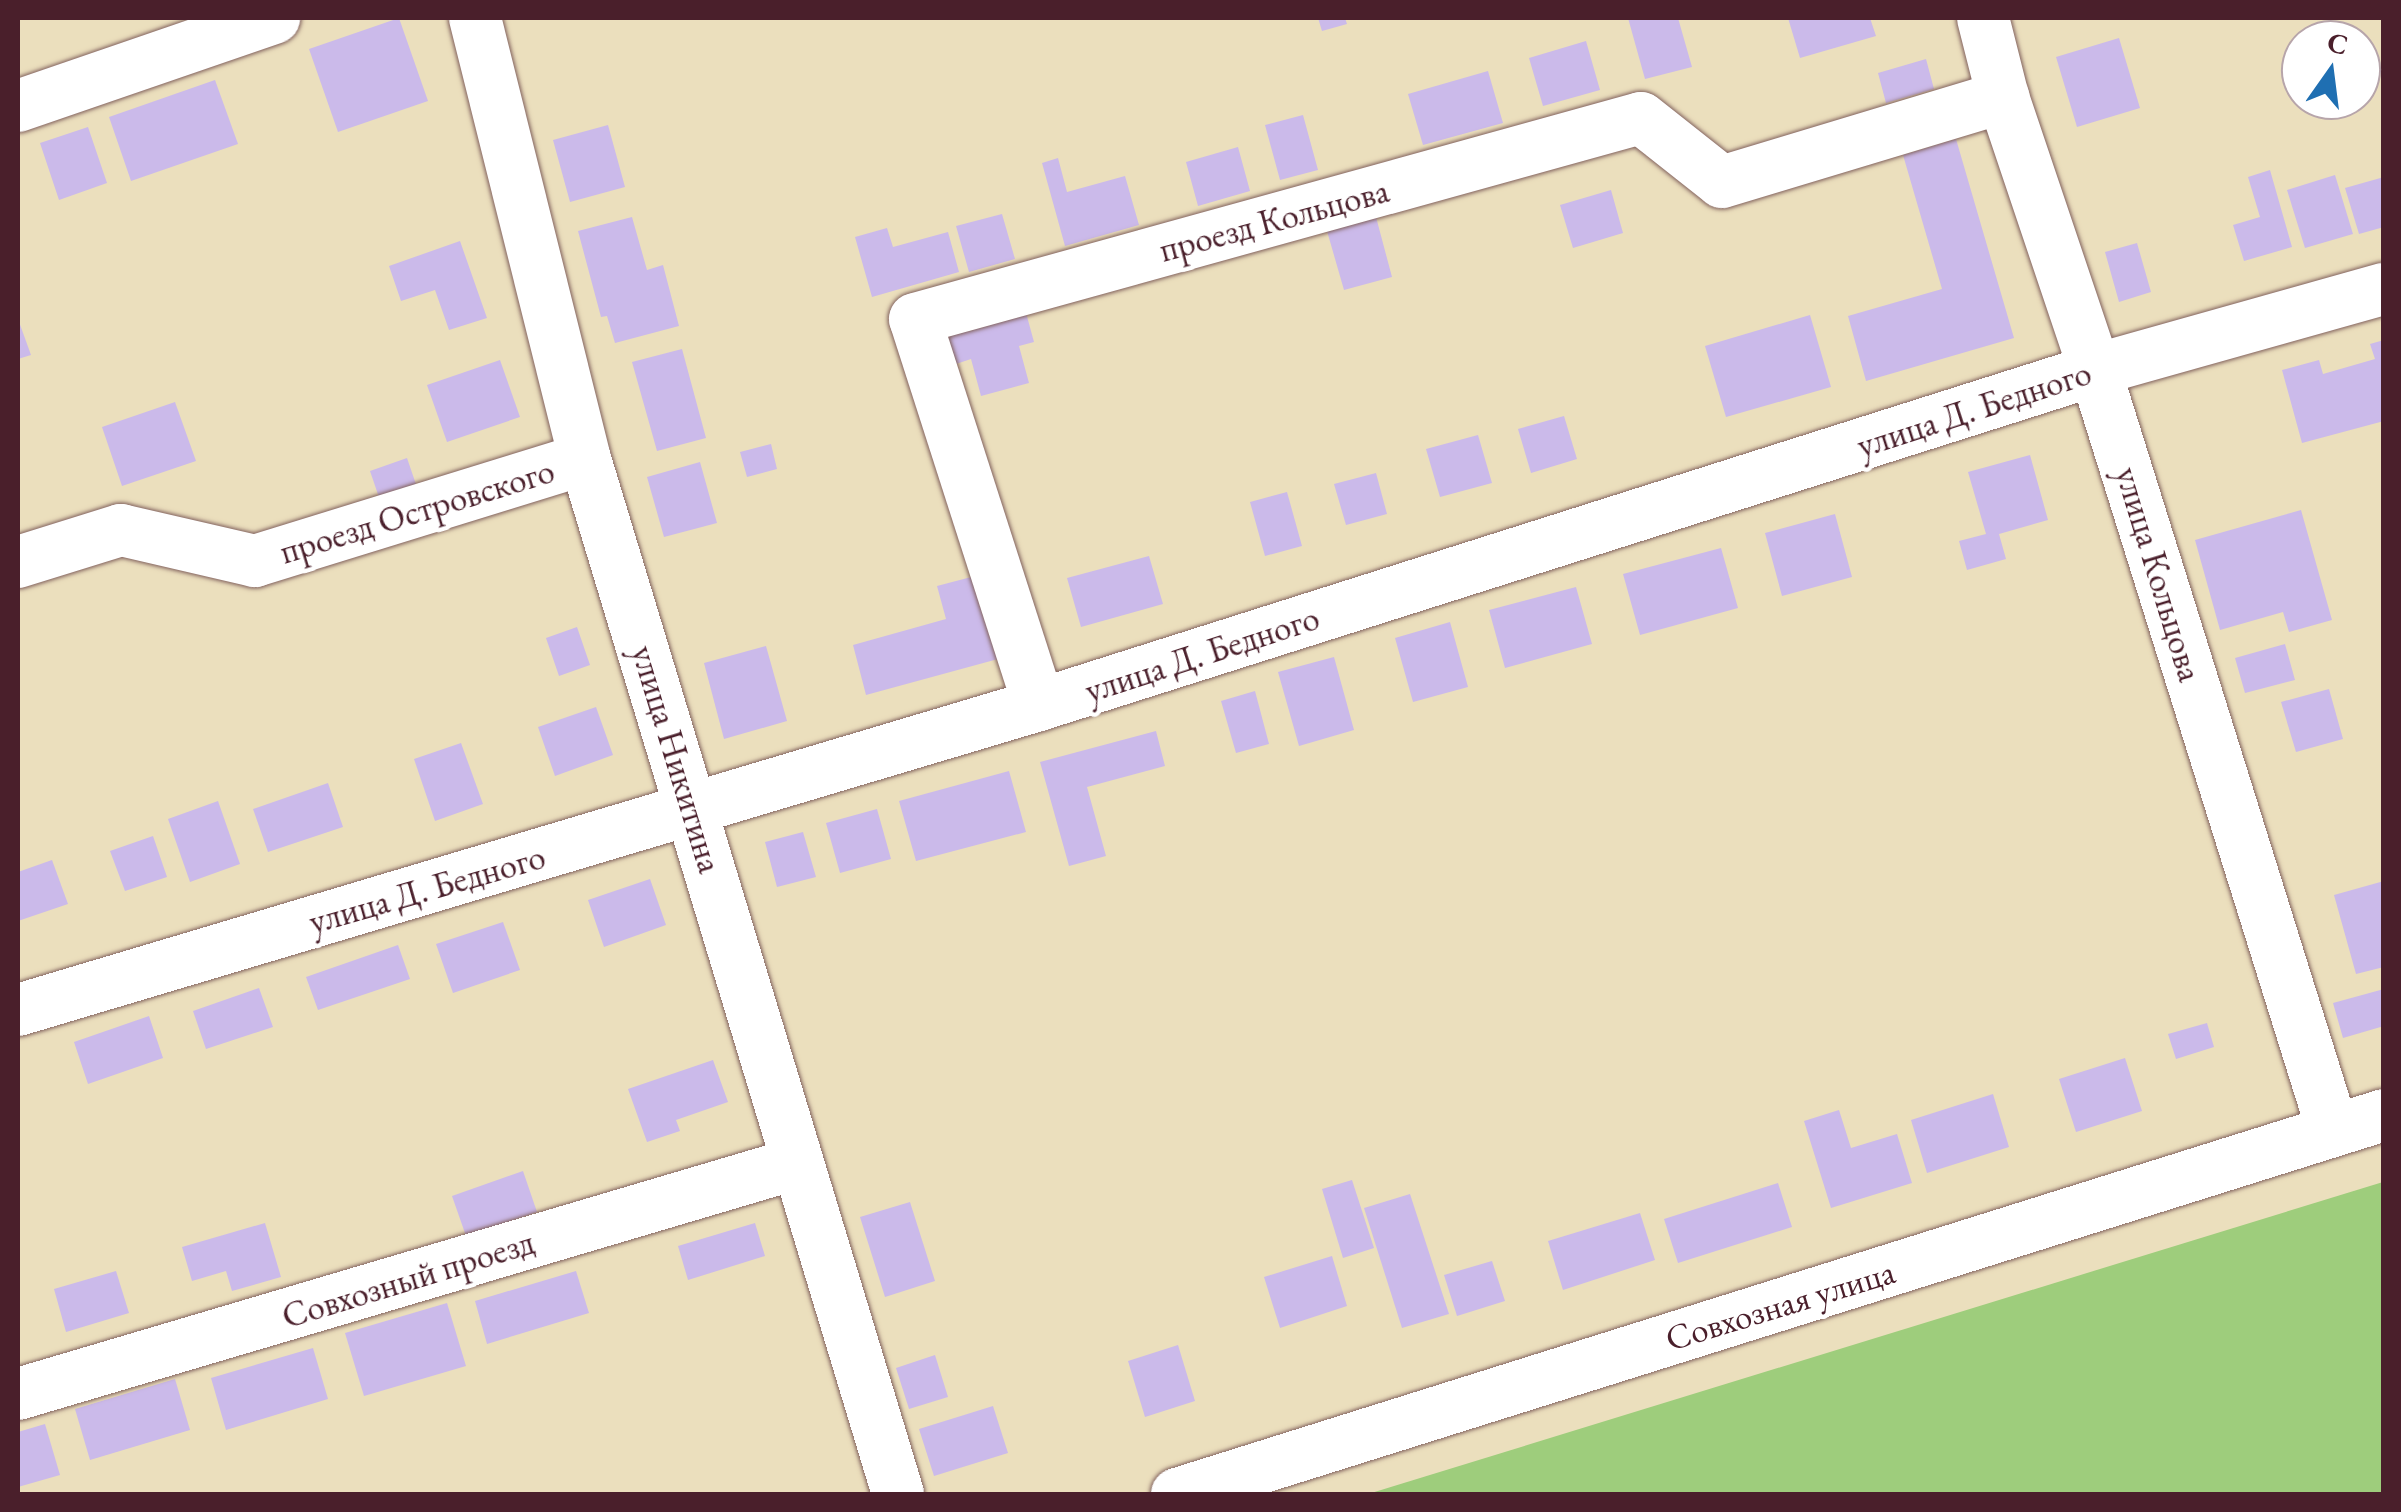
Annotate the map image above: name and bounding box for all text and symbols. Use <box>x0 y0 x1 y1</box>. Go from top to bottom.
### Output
north arrow <box>2281 20 2381 120</box>
text: С <box>2324 23 2352 63</box>
street label: проезд Кольцова <box>1155 169 1393 271</box>
street label: улица Д. Бедного <box>1852 351 2096 467</box>
street label: проезд Островского <box>275 449 559 573</box>
street label: улица Кольцова <box>2106 462 2212 686</box>
street label: улица Д. Бедного <box>1080 596 1324 712</box>
street label: улица Никитина <box>622 640 732 878</box>
street label: улица Д. Бедного <box>304 835 550 943</box>
street label: Совхозный проезд <box>277 1221 539 1337</box>
street label: Совхозная улица <box>1660 1250 1900 1360</box>

